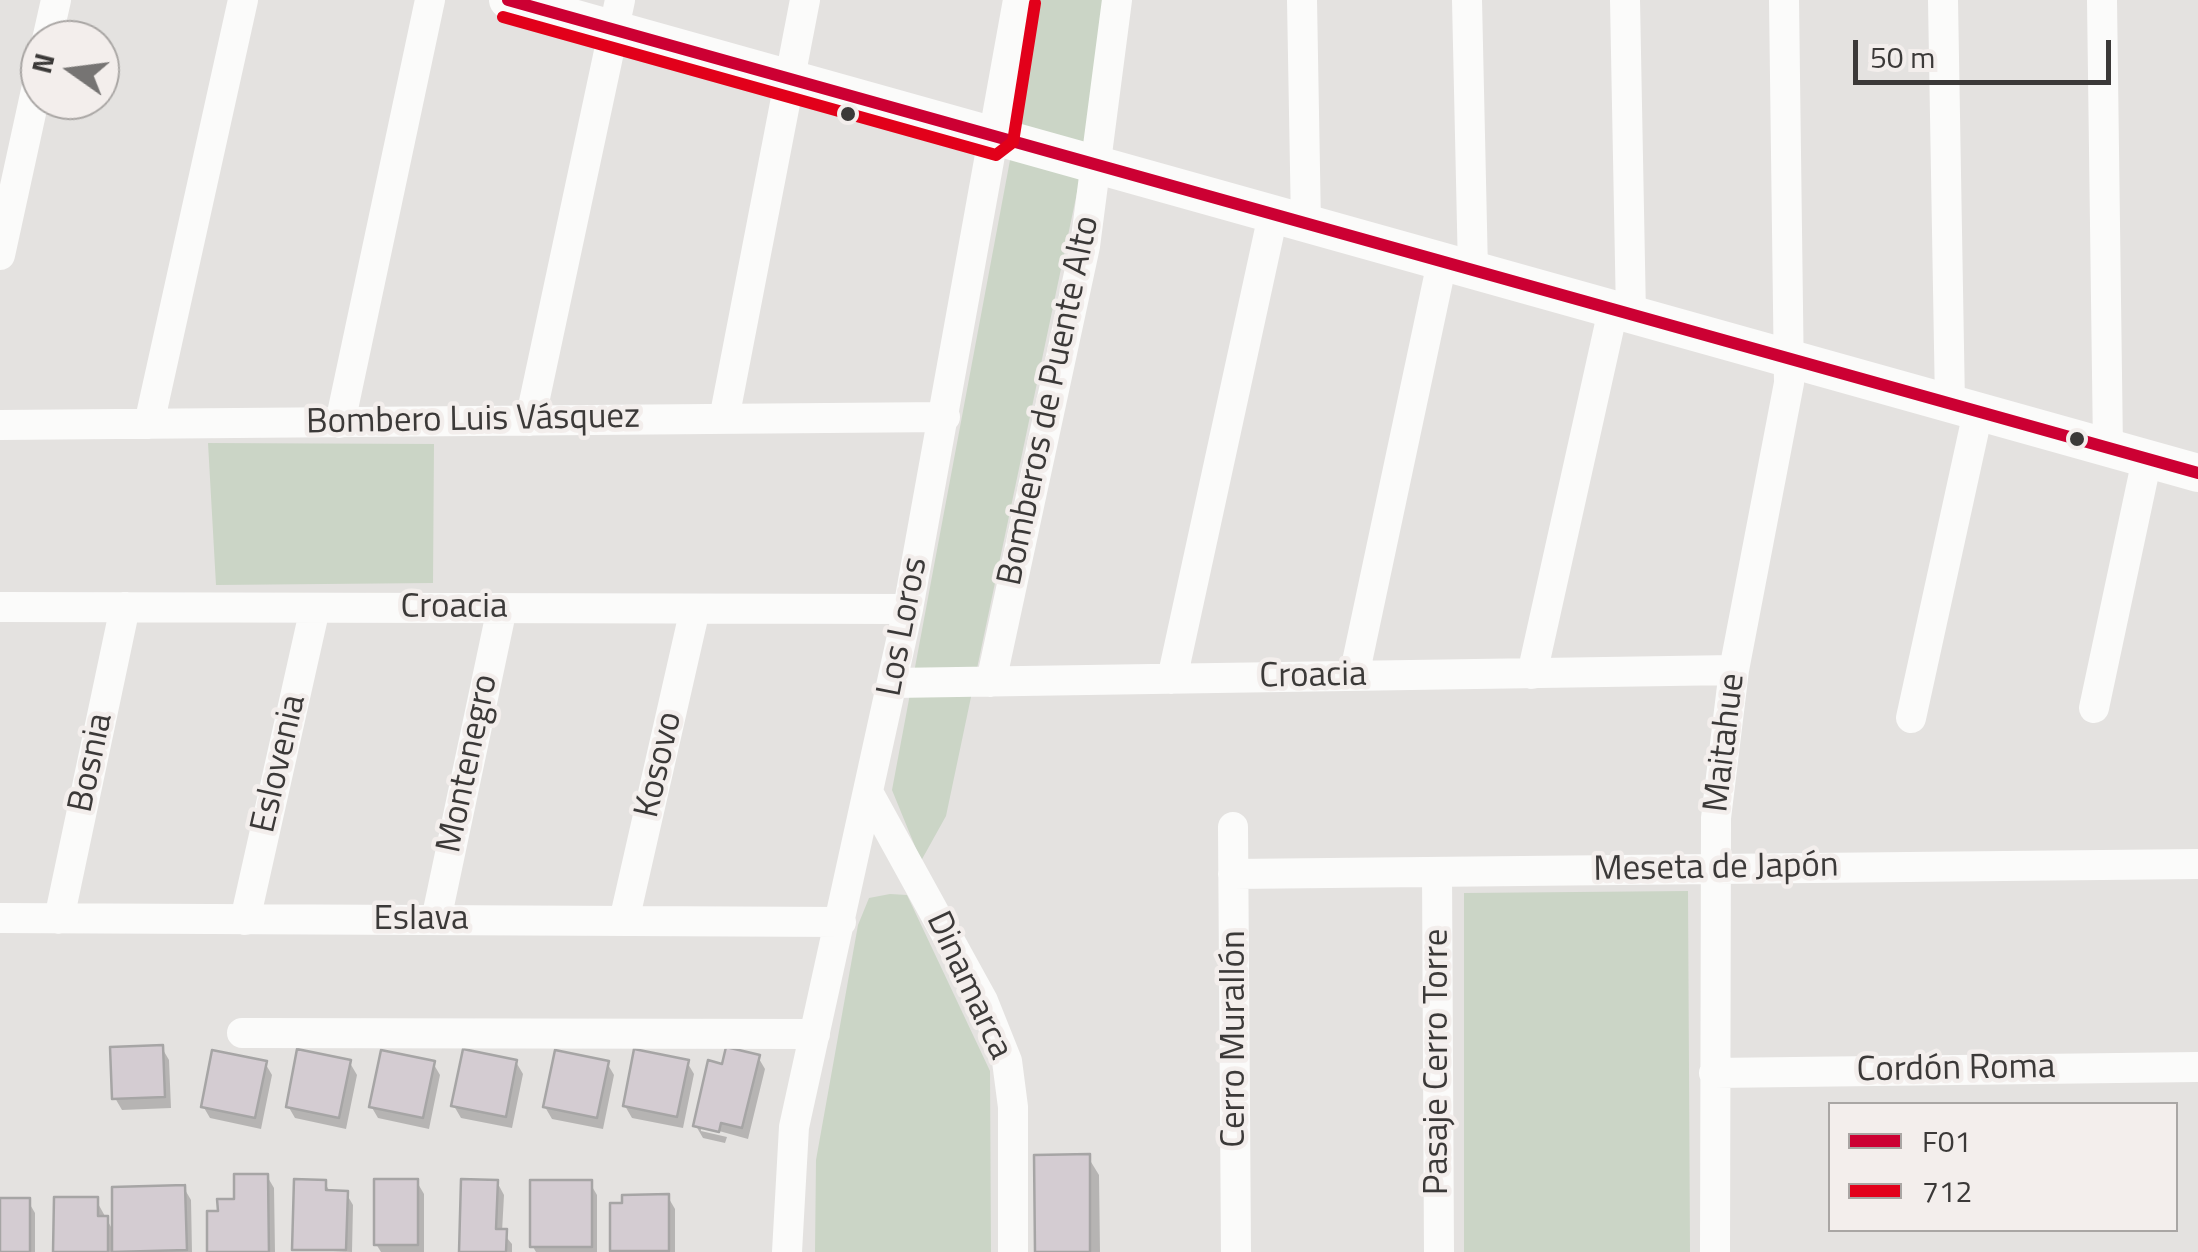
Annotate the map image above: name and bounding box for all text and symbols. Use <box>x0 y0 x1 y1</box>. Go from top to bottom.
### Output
north arrow <box>20 20 120 120</box>
scale bar <box>1858 20 2116 82</box>
text: 50 m <box>1870 34 1935 80</box>
text: N <box>19 48 66 78</box>
unlabelled marker <box>838 104 858 124</box>
street label: Bomberos de Puente Alto <box>990 212 1110 590</box>
street label: Bombero Luis Vásquez <box>306 397 640 445</box>
unlabelled marker <box>2067 429 2087 449</box>
street label: Los Loros <box>870 554 938 700</box>
street label: Croacia <box>400 587 508 629</box>
street label: Croacia <box>1259 655 1367 699</box>
street label: Montenegro <box>430 671 508 857</box>
street label: Maitahue <box>1697 671 1755 815</box>
street label: Eslovenia <box>244 691 316 837</box>
street label: Kosovo <box>627 708 693 822</box>
street label: Bosnia <box>61 710 123 816</box>
street label: Meseta de Japón <box>1593 846 1839 892</box>
street label: Eslava <box>373 899 469 941</box>
street label: Dinamarca <box>916 906 1020 1066</box>
street label: Pasaje Cerro Torre <box>1417 929 1459 1195</box>
street label: Cerro Murallón <box>1214 930 1256 1148</box>
street label: Cordón Roma <box>1856 1047 2056 1093</box>
legend <box>1828 1102 2178 1232</box>
text: F01 <box>1922 1118 1971 1164</box>
text: 712 <box>1922 1168 1972 1214</box>

